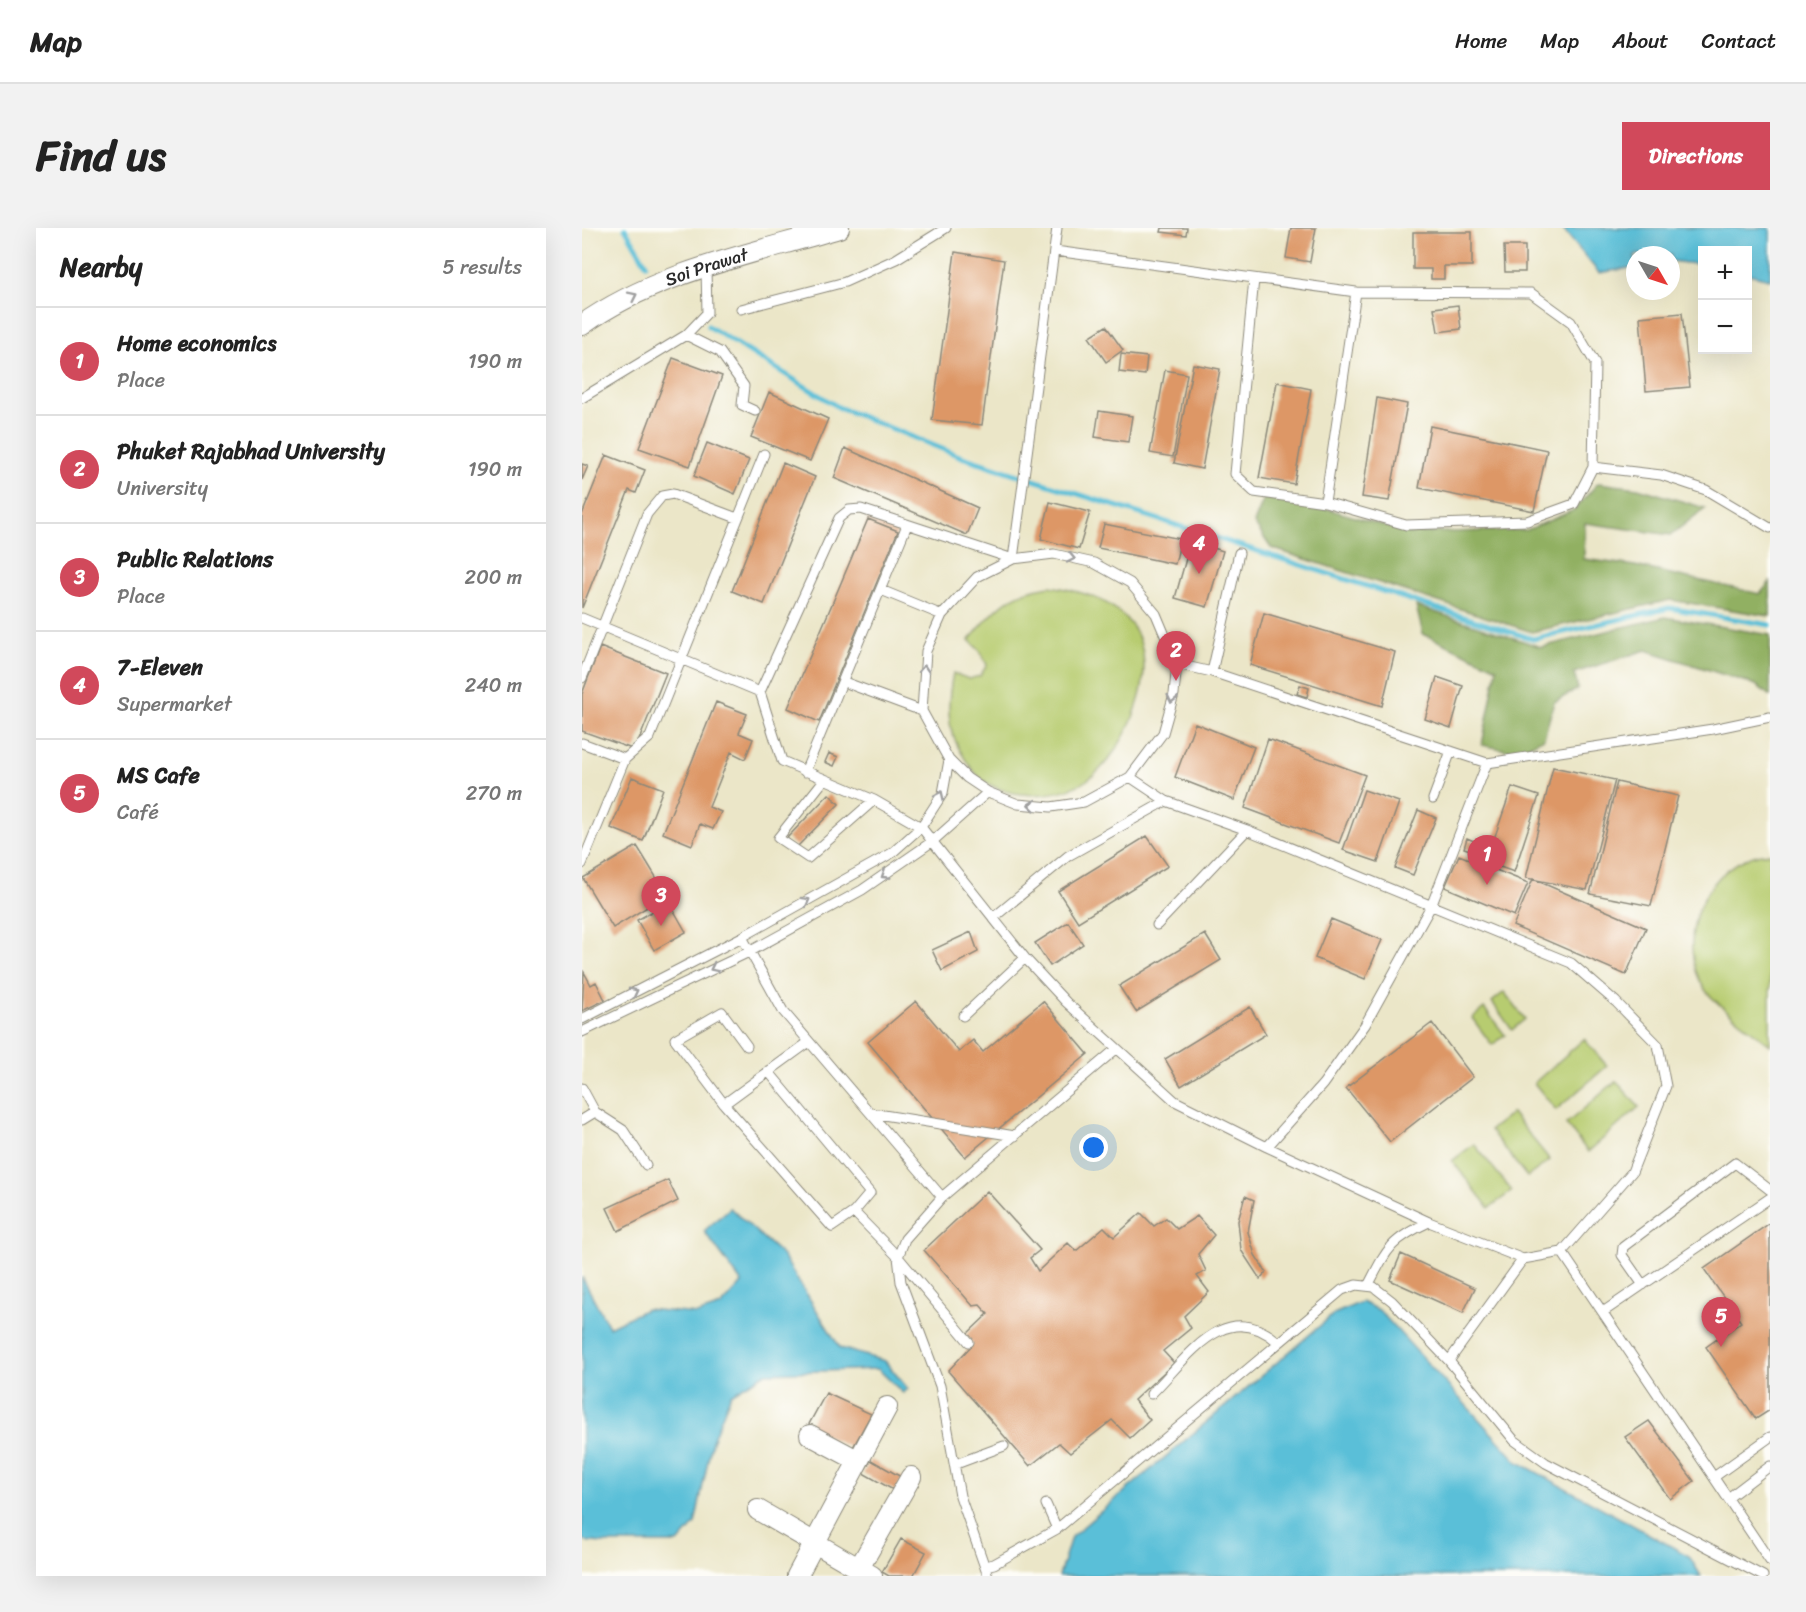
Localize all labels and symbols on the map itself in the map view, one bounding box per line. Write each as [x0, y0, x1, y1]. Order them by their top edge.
street label: Soi Prawat [660, 238, 753, 296]
north arrow [1626, 246, 1680, 300]
one-way arrow [626, 291, 637, 303]
pin: 4 [1180, 524, 1218, 574]
one-way arrow [1066, 551, 1076, 564]
pin: 2 [1156, 632, 1196, 681]
one-way arrow [918, 665, 931, 674]
one-way arrow [1166, 694, 1179, 704]
one-way arrow [933, 791, 945, 802]
one-way arrow [1028, 799, 1037, 812]
pin: 1 [1468, 836, 1506, 885]
one-way arrow [881, 868, 892, 879]
pin: 3 [642, 876, 680, 926]
one-way arrow [800, 897, 810, 908]
one-way arrow [710, 961, 721, 973]
one-way arrow [628, 987, 639, 999]
your location [1079, 1133, 1108, 1162]
pin: 5 [1702, 1298, 1740, 1347]

